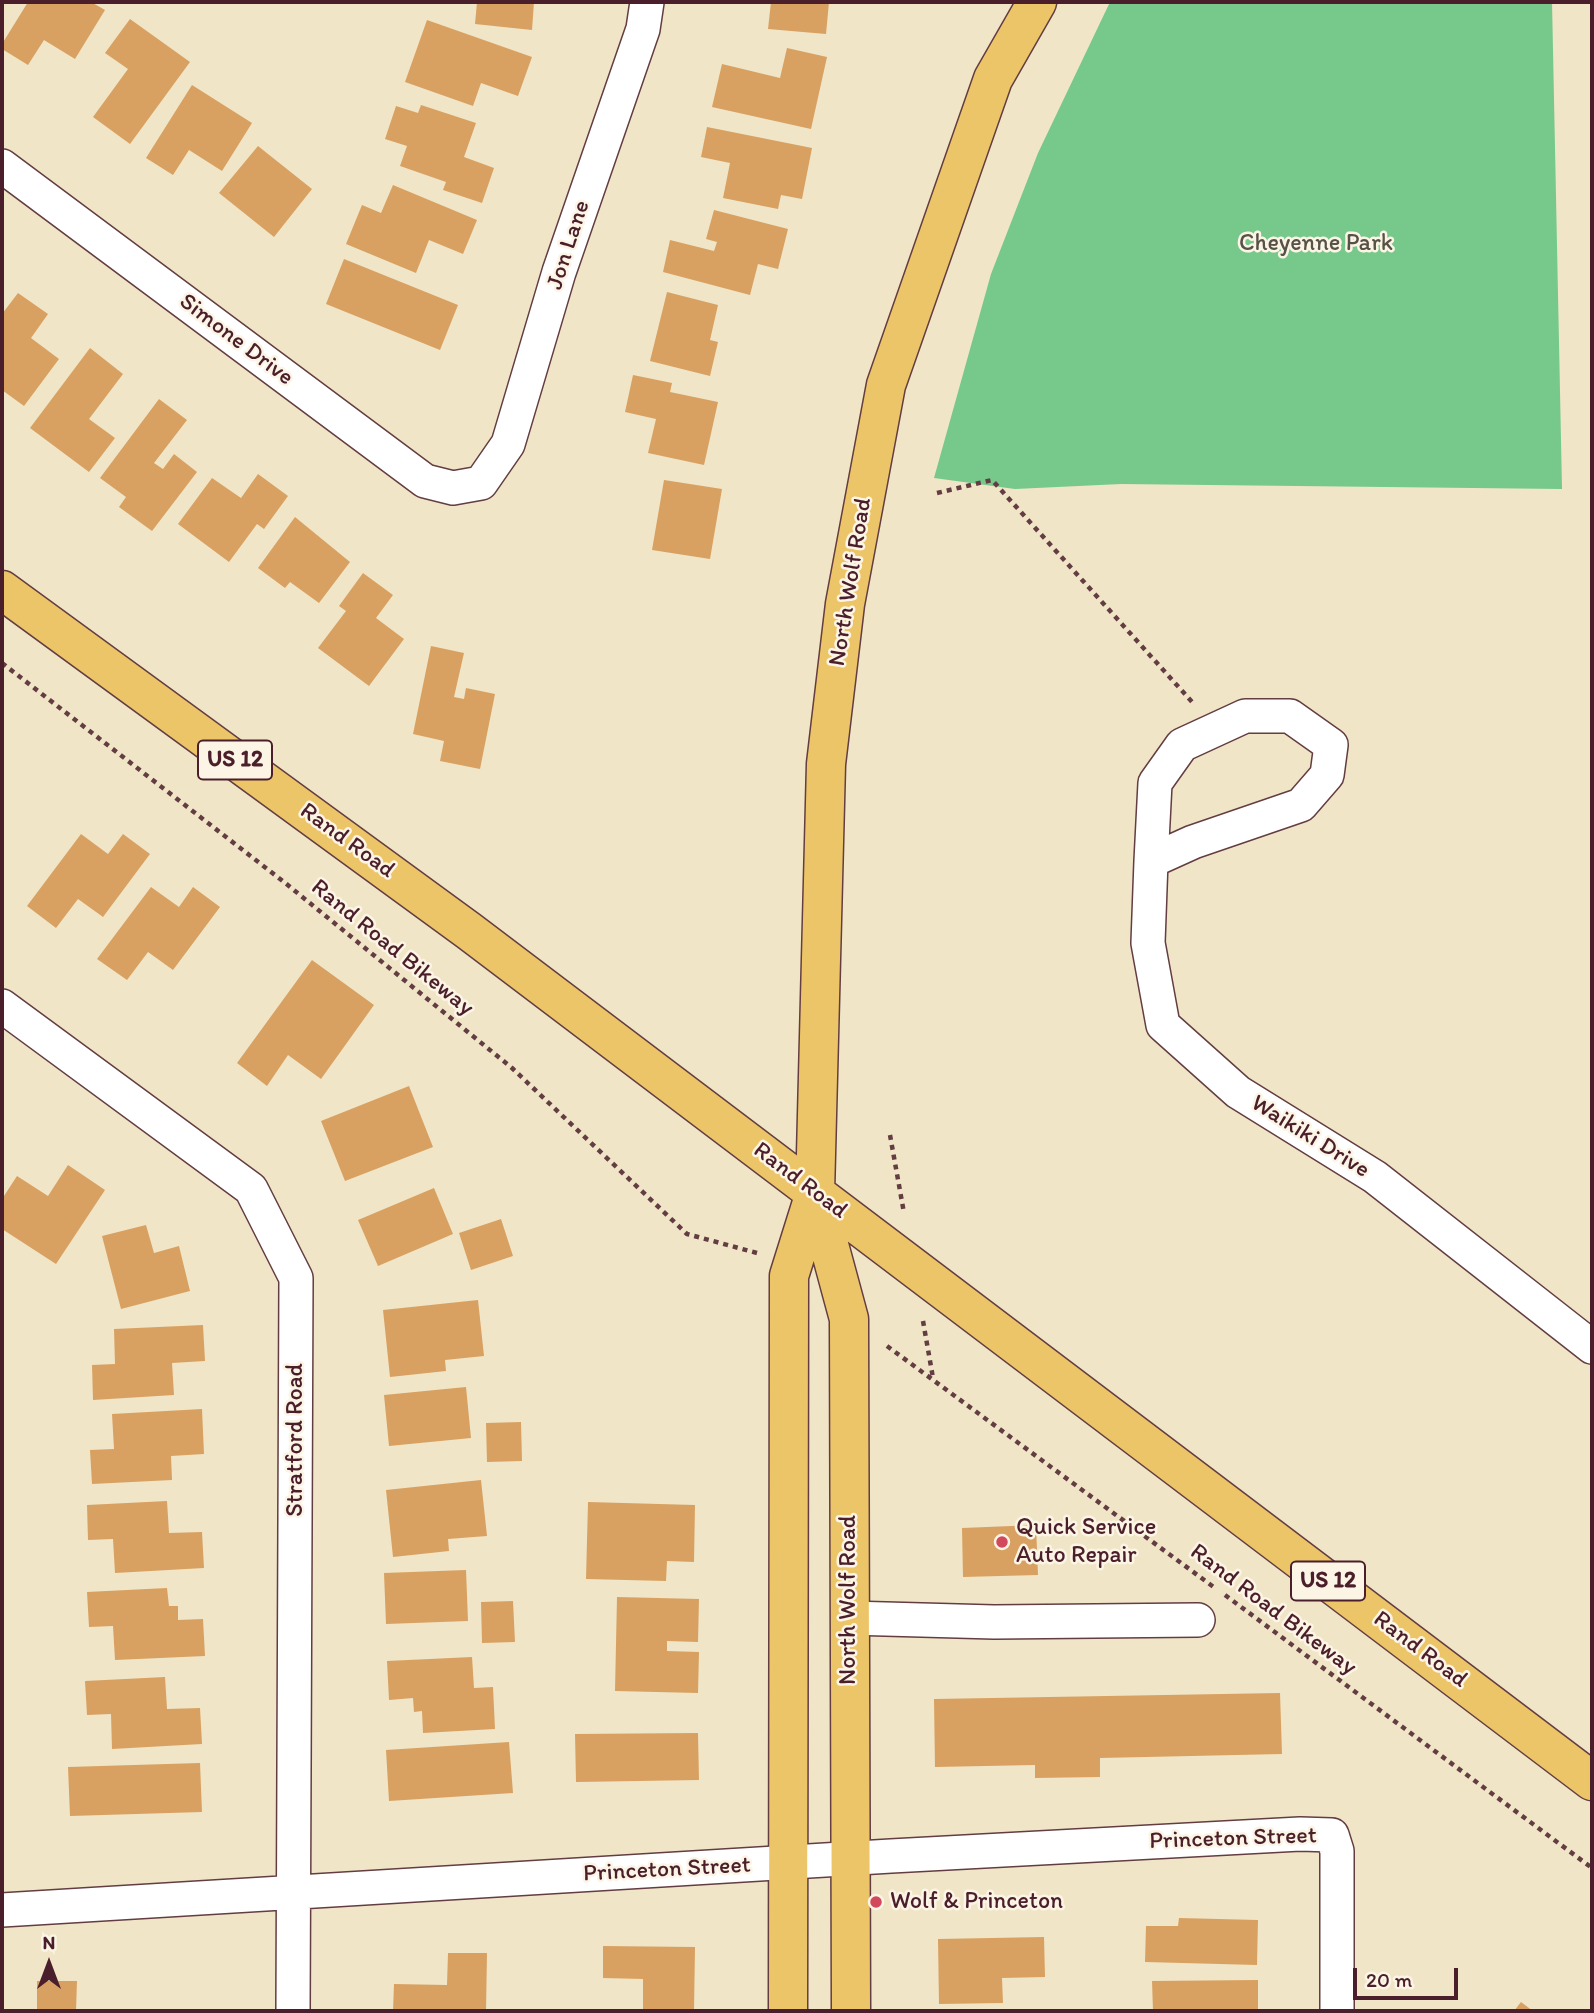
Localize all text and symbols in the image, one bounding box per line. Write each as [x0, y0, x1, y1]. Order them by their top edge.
street label: Jon Lane [541, 197, 597, 293]
park label: Cheyenne Park [1239, 230, 1393, 258]
street label: Simone Drive [173, 288, 299, 392]
street label: North Wolf Road [823, 496, 879, 668]
road number: US 12 [198, 740, 272, 780]
street label: Rand Road [294, 797, 400, 885]
street label: Rand Road Bikeway [305, 873, 479, 1023]
street label: Waikiki Drive [1245, 1089, 1375, 1185]
street label: Rand Road [747, 1136, 853, 1226]
street label: Stratford Road [282, 1363, 310, 1517]
place label: Quick Service Auto Repair [1016, 1514, 1156, 1570]
street label: North Wolf Road [835, 1515, 863, 1685]
marker: Quick Service Auto Repair [994, 1534, 1010, 1550]
street label: Rand Road Bikeway [1184, 1538, 1362, 1682]
road number: US 12 [1291, 1562, 1365, 1600]
street label: Rand Road [1367, 1605, 1473, 1695]
street label: Princeton Street [1149, 1822, 1317, 1856]
street label: Princeton Street [583, 1851, 751, 1889]
place label: Wolf & Princeton [890, 1888, 1063, 1916]
marker: Wolf & Princeton [868, 1894, 884, 1910]
north arrow [14, 1929, 84, 1999]
text: N [43, 1931, 55, 1954]
scale bar [1356, 1954, 1461, 1998]
text: 20 m [1366, 1967, 1412, 1992]

